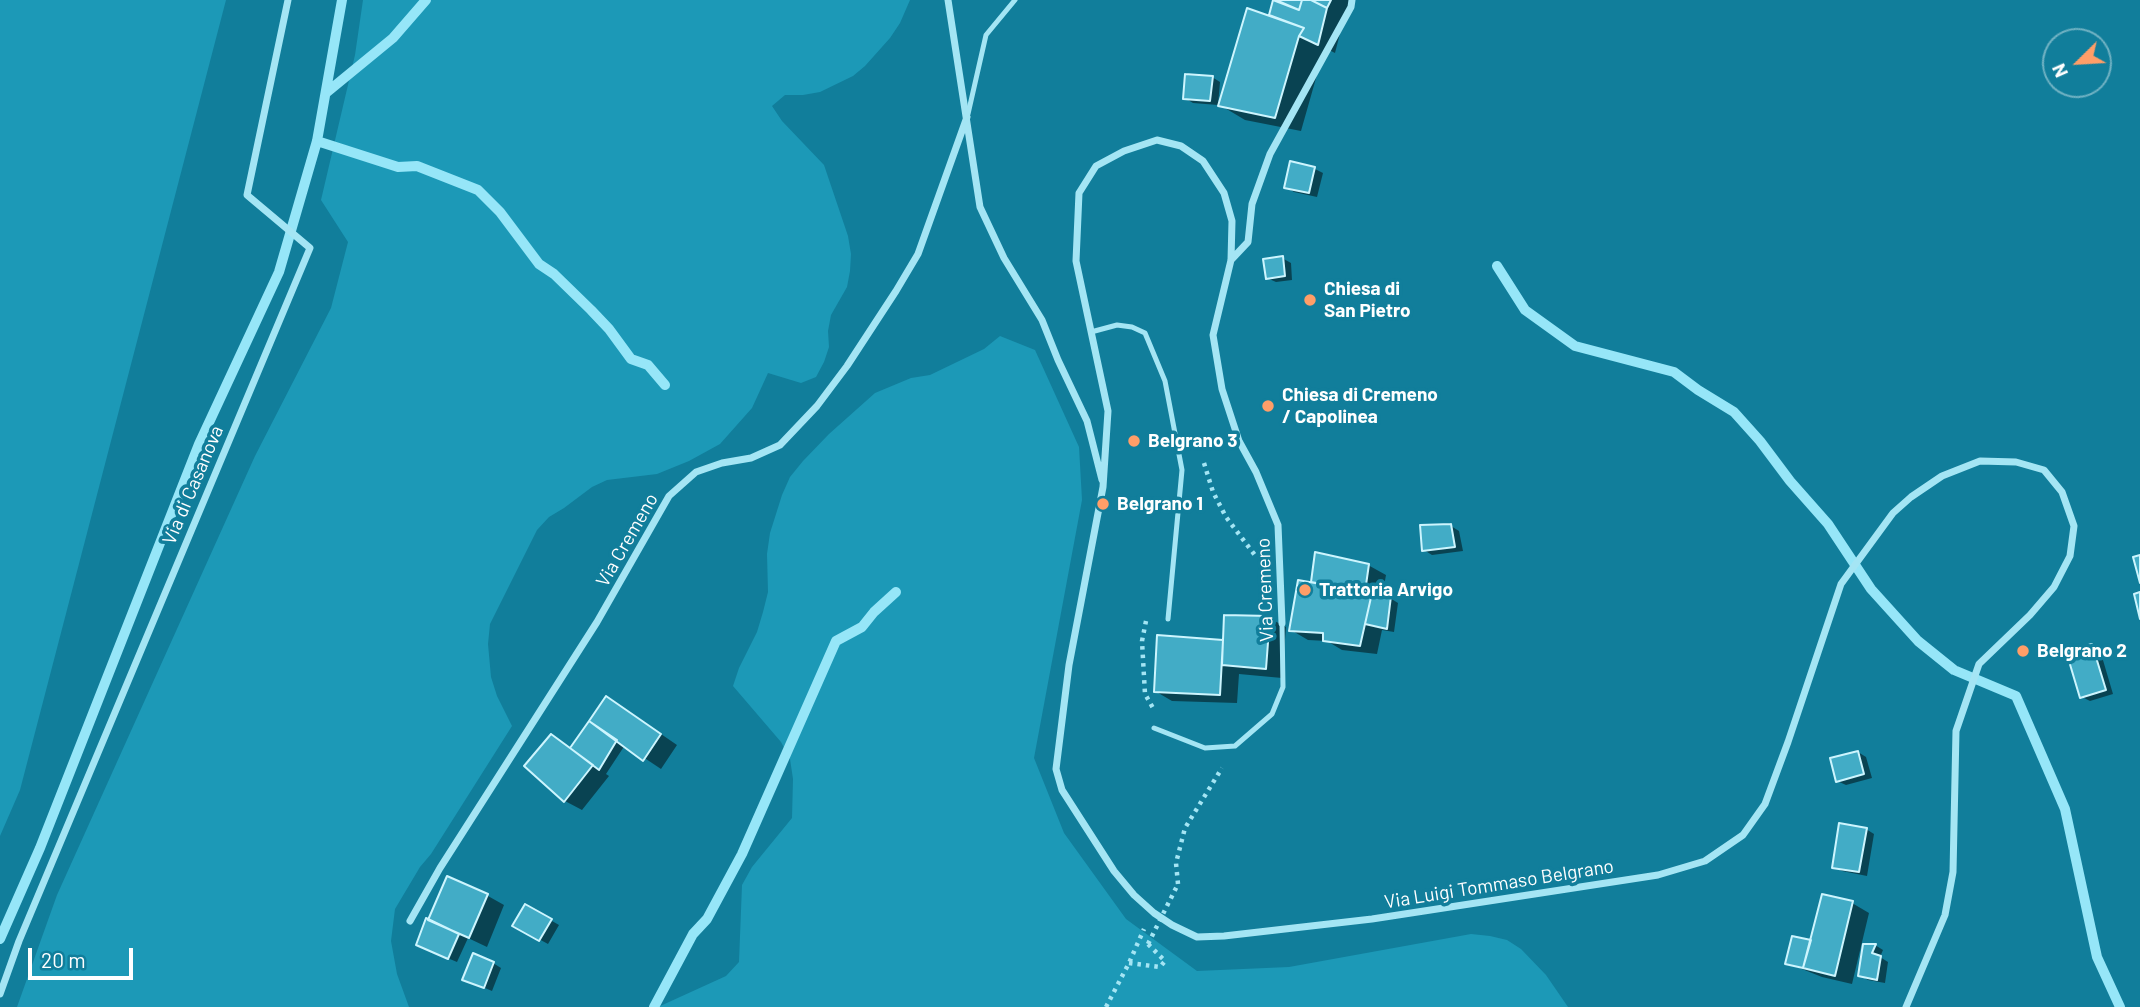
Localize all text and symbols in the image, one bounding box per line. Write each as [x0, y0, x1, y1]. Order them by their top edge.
north arrow [2042, 28, 2112, 98]
text: N [2046, 60, 2072, 81]
place label: Chiesa di San Pietro [1324, 278, 1411, 322]
marker: Chiesa di San Pietro [1302, 292, 1318, 308]
place label: Chiesa di Cremeno / Capolinea [1282, 384, 1438, 428]
marker: Chiesa di Cremeno / Capolinea [1260, 398, 1276, 414]
street label: Via di Casanova [158, 422, 228, 548]
place label: Belgrano 3 [1148, 430, 1238, 452]
marker: Belgrano 3 [1126, 433, 1142, 449]
street label: Via Cremeno [591, 489, 663, 591]
place label: Belgrano 1 [1117, 493, 1203, 515]
marker: Belgrano 1 [1095, 496, 1111, 512]
street label: Via Cremeno [1252, 538, 1278, 642]
place label: Trattoria Arvigo [1319, 579, 1453, 601]
marker: Trattoria Arvigo [1297, 582, 1313, 598]
place label: Belgrano 2 [2037, 640, 2127, 662]
marker: Belgrano 2 [2015, 643, 2031, 659]
street label: Via Luigi Tommaso Belgrano [1383, 855, 1615, 913]
scale bar [32, 934, 136, 978]
text: 20 m [41, 947, 86, 972]

